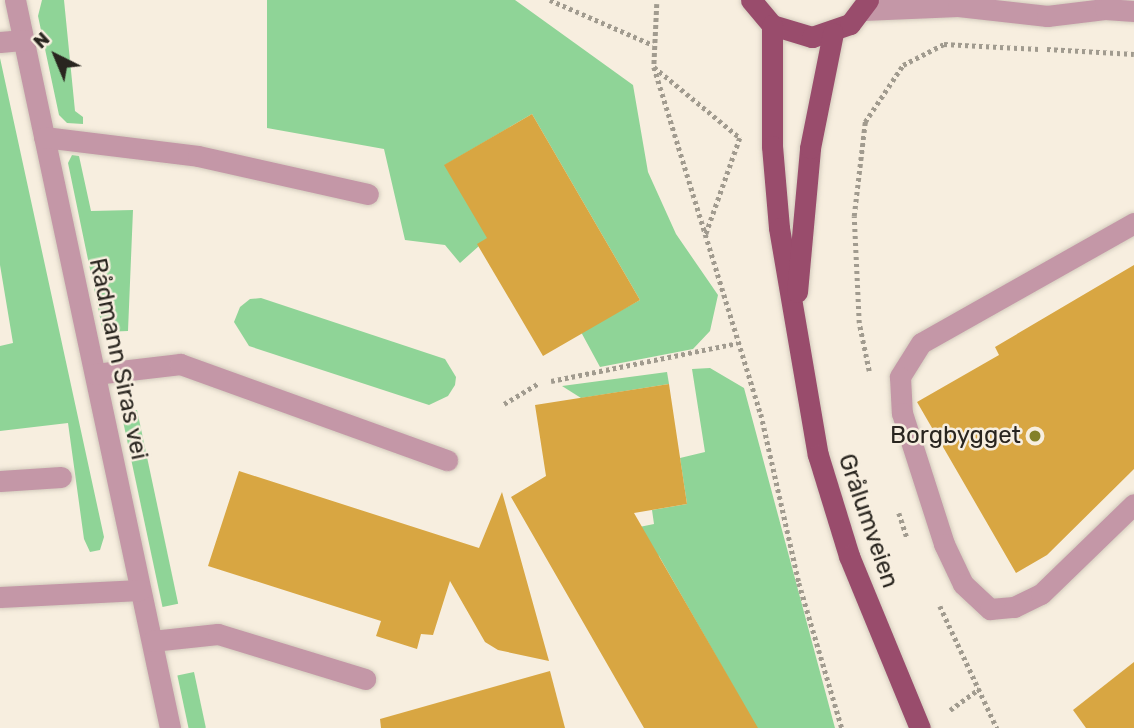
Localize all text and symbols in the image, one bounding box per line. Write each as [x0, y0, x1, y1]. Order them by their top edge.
north arrow [21, 21, 91, 91]
text: N [28, 27, 54, 53]
street label: Rådmann Siras vei [83, 255, 153, 463]
place label: Borgbygget [890, 422, 1021, 450]
marker: Borgbygget [1027, 428, 1043, 444]
street label: Grålumveien [832, 450, 904, 592]

